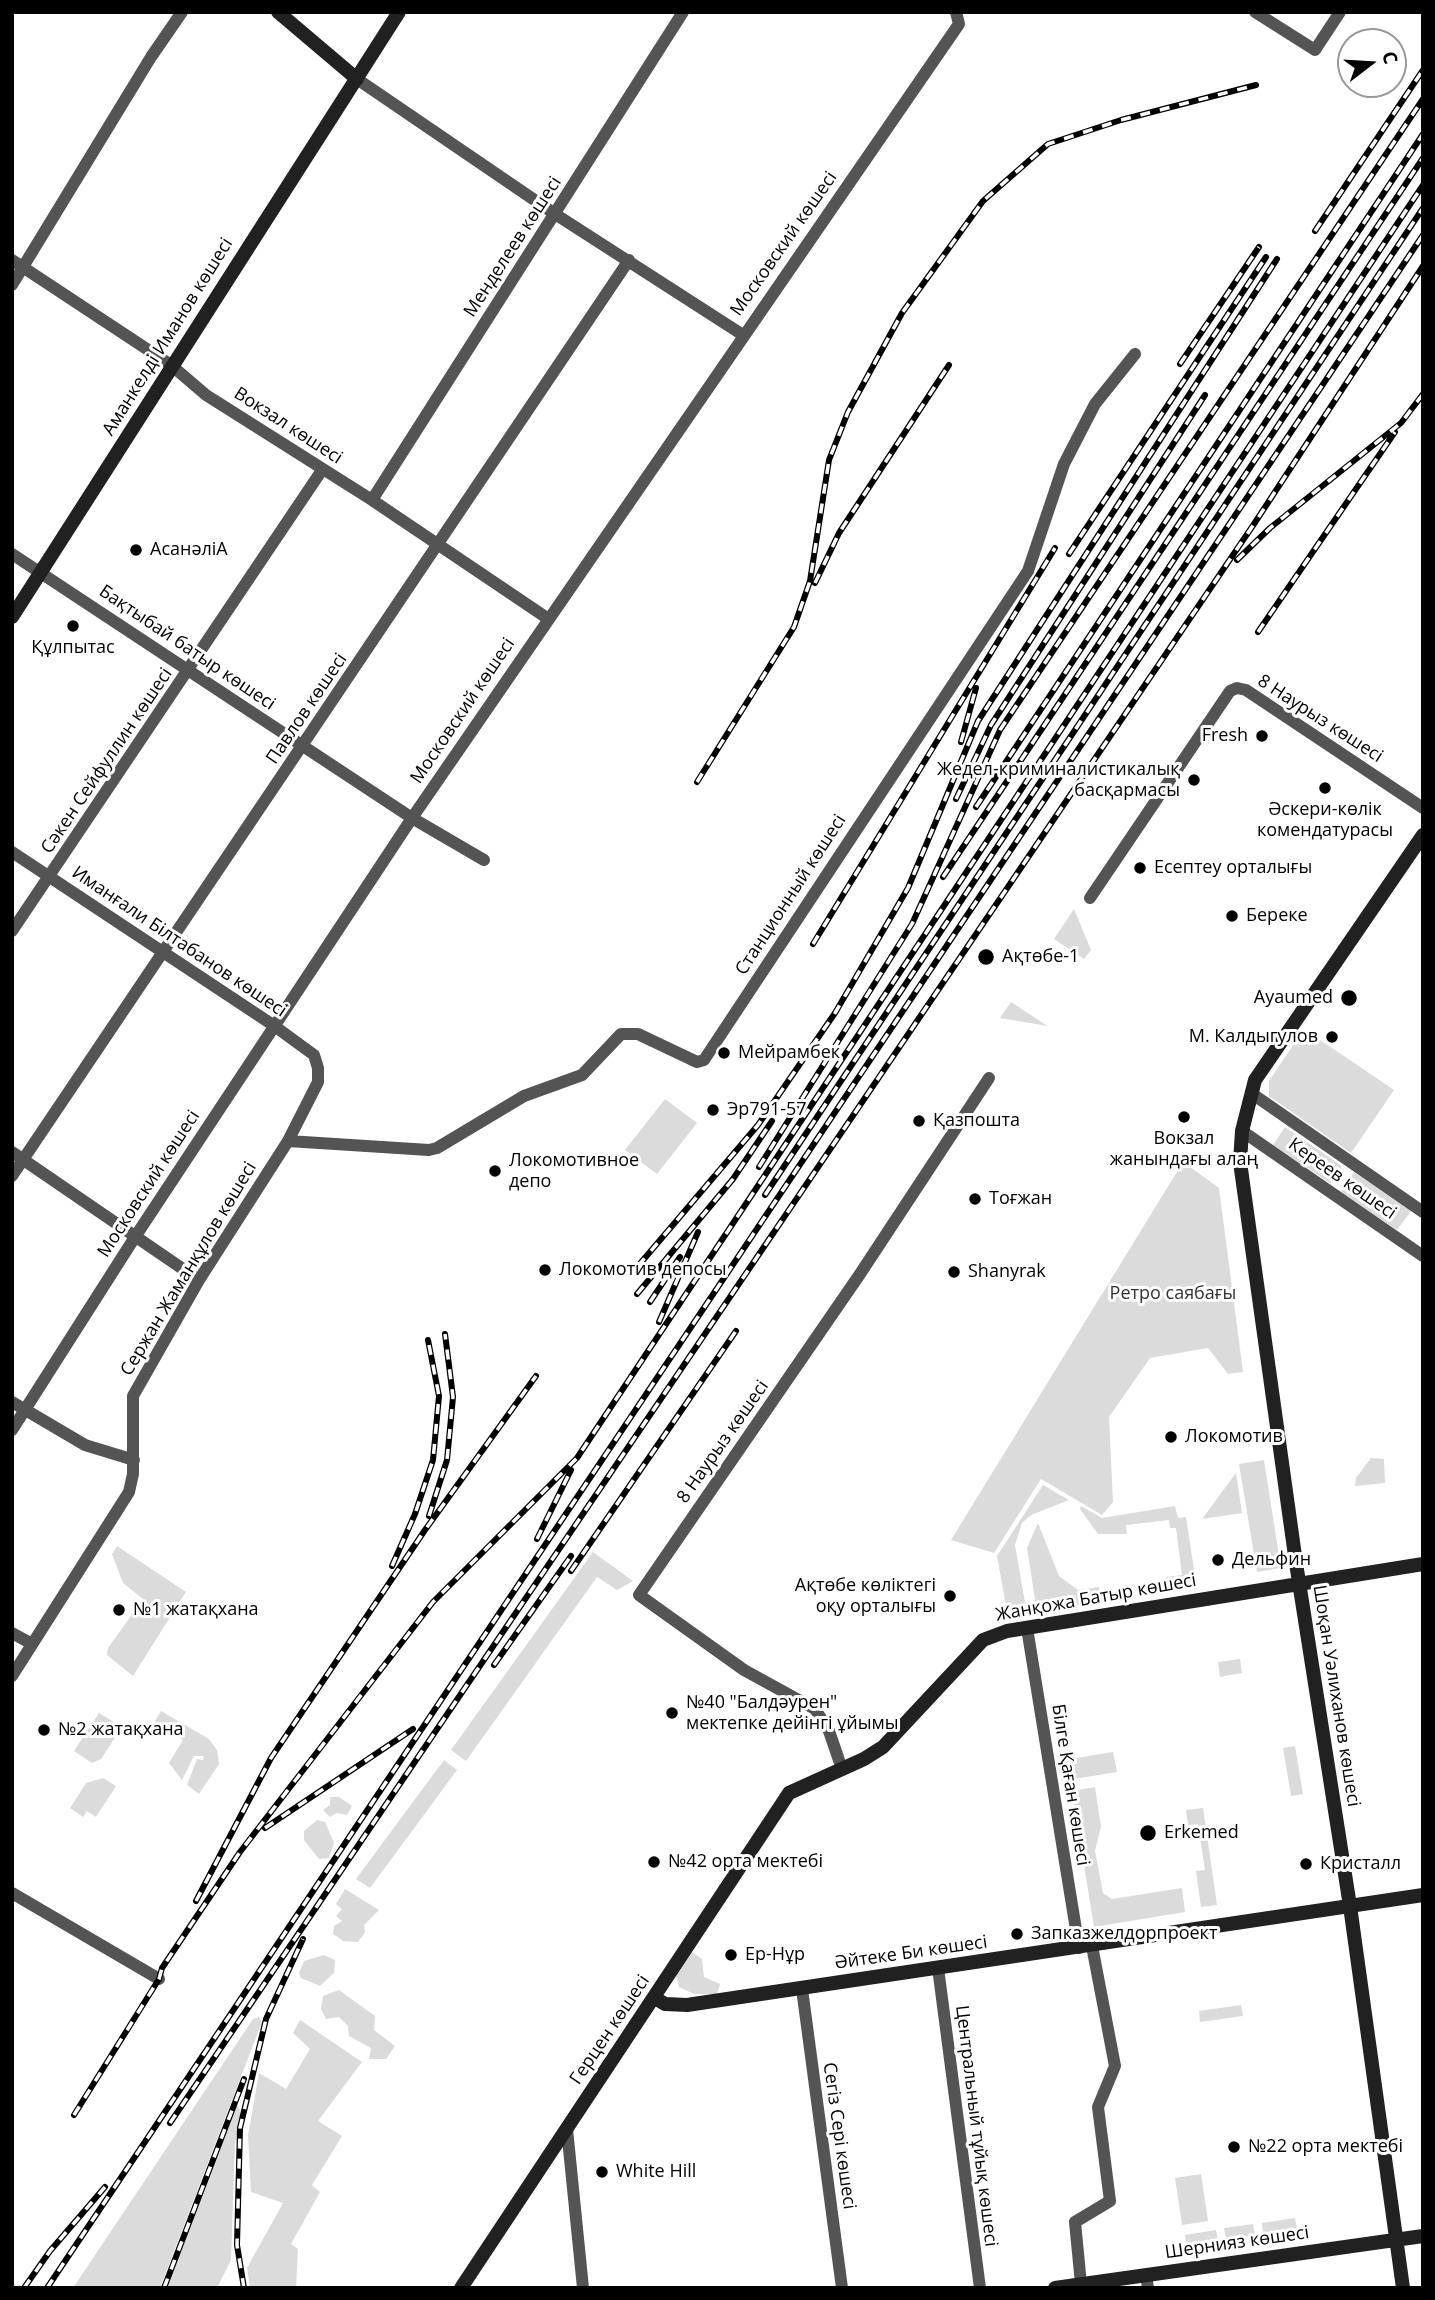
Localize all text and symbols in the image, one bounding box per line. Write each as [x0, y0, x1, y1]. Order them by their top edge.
north arrow [1337, 28, 1407, 98]
text: С [1376, 48, 1404, 67]
street label: Московский көшесі [726, 168, 842, 320]
street label: Менделеев көшесі [460, 173, 566, 321]
street label: Аманкелді Иманов көшесі [98, 234, 238, 440]
street label: Вокзал көшесі [230, 383, 346, 469]
place label: АсанәліА [150, 539, 228, 561]
marker: АсанәліА [128, 542, 144, 558]
street label: Бақтыбай батыр көшесі [95, 581, 279, 715]
marker: Құлпытас [65, 618, 81, 634]
street label: Московский көшесі [406, 634, 520, 788]
place label: Құлпытас [31, 637, 115, 659]
street label: Павлов көшесі [262, 649, 352, 769]
street label: Сәкен Сейфуллин көшесі [37, 664, 177, 858]
street label: 8 Наурыз көшесі [1253, 670, 1387, 768]
place label: Fresh [1202, 725, 1248, 747]
marker: Fresh [1254, 728, 1270, 744]
place label: Жедел-криминалистикалық басқармасы [937, 759, 1180, 802]
marker: Жедел-криминалистикалық басқармасы [1186, 772, 1202, 788]
marker: Әскери-көлік комендатурасы [1317, 780, 1333, 796]
place label: Әскери-көлік комендатурасы [1257, 799, 1393, 842]
street label: Станционный көшесі [731, 811, 851, 979]
place label: Есептеу орталығы [1154, 857, 1312, 879]
marker: Есептеу орталығы [1132, 860, 1148, 876]
street label: Иманғали Білтабанов көшесі [68, 862, 290, 1022]
place label: Береке [1246, 905, 1308, 927]
marker: Береке [1224, 908, 1240, 924]
place label: Ақтөбе-1 [1002, 946, 1079, 968]
marker: Ақтөбе-1 [976, 947, 996, 967]
place label: Ayaumed [1254, 987, 1333, 1009]
marker: Ayaumed [1339, 988, 1359, 1008]
place label: М. Калдыгулов [1189, 1026, 1318, 1048]
marker: М. Калдыгулов [1324, 1029, 1340, 1045]
place label: Мейрамбек [738, 1042, 840, 1064]
marker: Мейрамбек [716, 1045, 732, 1061]
place label: Эр791-57 [727, 1099, 807, 1121]
marker: Эр791-57 [705, 1102, 721, 1118]
street label: Московский көшесі [93, 1106, 205, 1262]
marker: Вокзал жанындағы алаң [1176, 1109, 1192, 1125]
place label: Қазпошта [933, 1110, 1020, 1132]
marker: Қазпошта [911, 1113, 927, 1129]
place label: Вокзал жанындағы алаң [1110, 1128, 1258, 1170]
street label: Кереев көшесі [1284, 1134, 1400, 1224]
place label: Локомотивное депо [509, 1150, 639, 1192]
street label: Сержан Жаманқұлов көшесі [116, 1158, 262, 1380]
marker: Локомотивное депо [487, 1163, 503, 1179]
place label: Тоғжан [989, 1188, 1052, 1210]
marker: Тоғжан [967, 1191, 983, 1207]
place label: Локомотив депосы [559, 1259, 726, 1281]
place label: Shanyrak [968, 1261, 1046, 1283]
marker: Локомотив депосы [537, 1262, 553, 1278]
marker: Shanyrak [946, 1264, 962, 1280]
park label: Ретро саябағы [1110, 1283, 1236, 1305]
street label: 8 Наурыз көшесі [673, 1376, 773, 1508]
place label: Локомотив [1185, 1426, 1283, 1448]
marker: Локомотив [1163, 1429, 1179, 1445]
place label: Дельфин [1232, 1549, 1311, 1571]
marker: Дельфин [1210, 1552, 1226, 1568]
street label: Жанқожа Батыр көшесі [994, 1570, 1198, 1626]
place label: Ақтөбе көліктегі оқу орталығы [795, 1575, 936, 1618]
street label: Шоқан Уәлиханов көшесі [1308, 1584, 1364, 1808]
marker: Ақтөбе көліктегі оқу орталығы [942, 1588, 958, 1604]
place label: №1 жатақхана [133, 1599, 259, 1621]
marker: №1 жатақхана [111, 1602, 127, 1618]
place label: №40 "Балдәурен" мектепке дейінгі ұйымы [686, 1692, 899, 1734]
street label: Білге Қаған көшесі [1047, 1703, 1093, 1867]
marker: №40 "Балдәурен" мектепке дейінгі ұйымы [664, 1705, 680, 1721]
place label: №2 жатақхана [58, 1719, 184, 1741]
marker: №2 жатақхана [36, 1722, 52, 1738]
place label: Erkemed [1164, 1822, 1239, 1844]
marker: Erkemed [1138, 1823, 1158, 1843]
place label: №42 орта мектебі [668, 1851, 823, 1873]
place label: Кристалл [1320, 1853, 1401, 1875]
marker: №42 орта мектебі [646, 1854, 662, 1870]
marker: Кристалл [1298, 1856, 1314, 1872]
place label: Запказжелдорпроект [1031, 1923, 1217, 1945]
marker: Запказжелдорпроект [1009, 1926, 1025, 1942]
street label: Әйтеке Би көшесі [833, 1932, 989, 1974]
place label: Ер-Нұр [745, 1944, 805, 1966]
marker: Ер-Нұр [723, 1947, 739, 1963]
street label: Герцен көшесі [565, 1971, 655, 2089]
street label: Центральный тұйық көшесі [950, 2004, 1002, 2248]
street label: Сегіз Сері көшесі [818, 2061, 860, 2211]
place label: №22 орта мектебі [1248, 2136, 1403, 2158]
marker: №22 орта мектебі [1226, 2139, 1242, 2155]
place label: White Hill [616, 2161, 696, 2183]
marker: White Hill [594, 2164, 610, 2180]
street label: Шернияз көшесі [1164, 2222, 1310, 2264]

